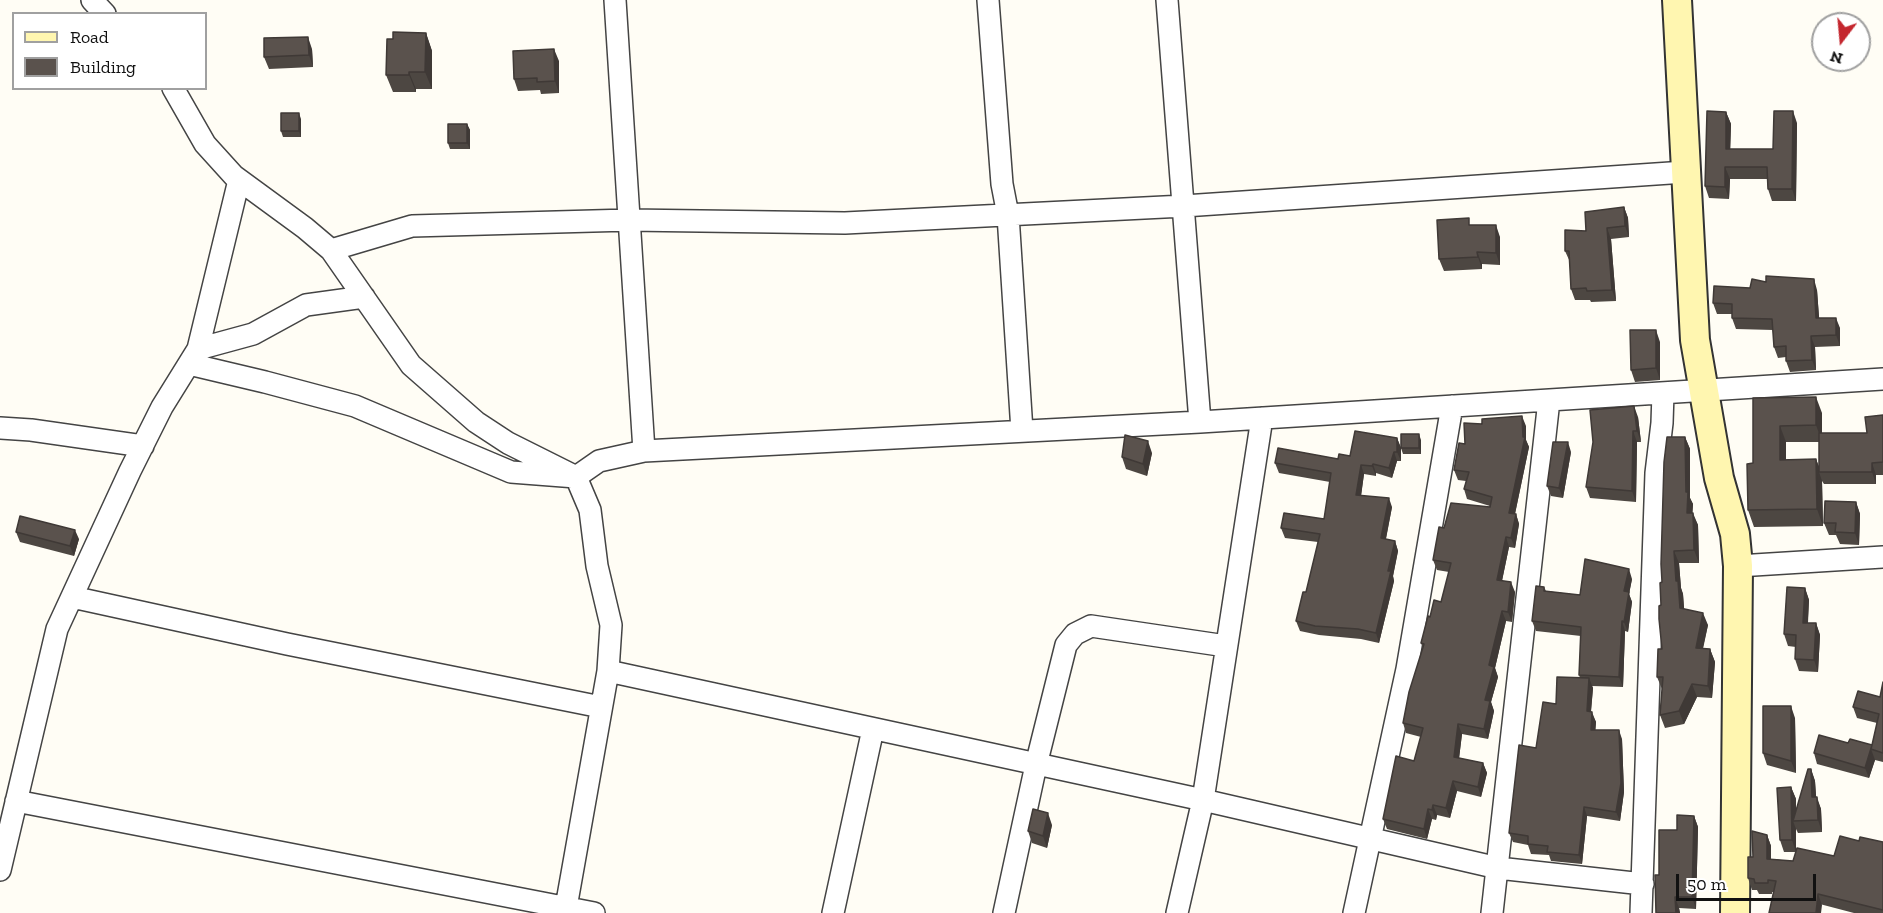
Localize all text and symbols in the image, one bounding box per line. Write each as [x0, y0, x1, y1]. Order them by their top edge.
legend [12, 12, 207, 90]
north arrow [1811, 12, 1871, 72]
text: Road [70, 26, 109, 48]
text: N [1828, 47, 1845, 69]
text: Building [70, 56, 136, 78]
scale bar [1679, 862, 1818, 900]
text: 50 m [1687, 873, 1726, 895]

